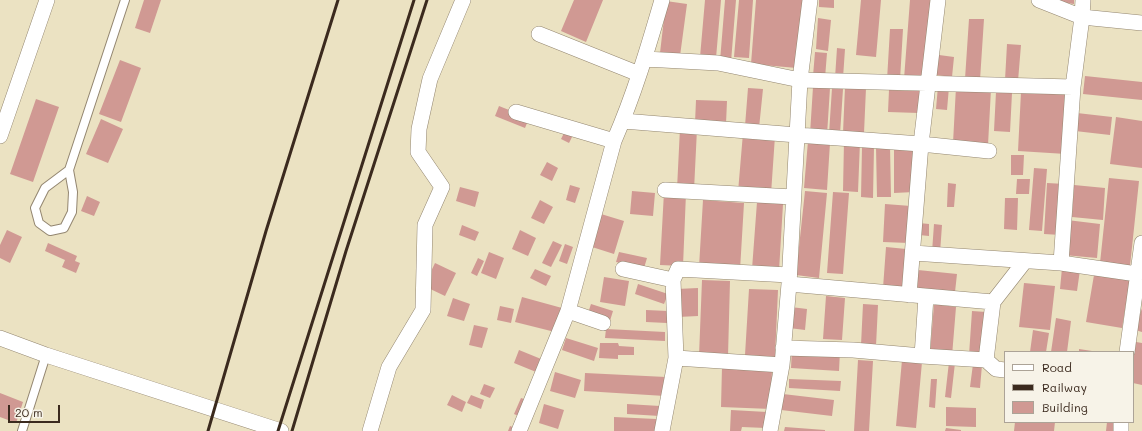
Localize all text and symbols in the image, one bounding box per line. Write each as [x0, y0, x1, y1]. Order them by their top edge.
legend [1004, 351, 1134, 423]
text: Road [1042, 359, 1072, 375]
text: Railway [1042, 379, 1087, 395]
scale bar [10, 397, 62, 423]
text: Building [1042, 399, 1088, 415]
text: 20 m [15, 404, 43, 420]

